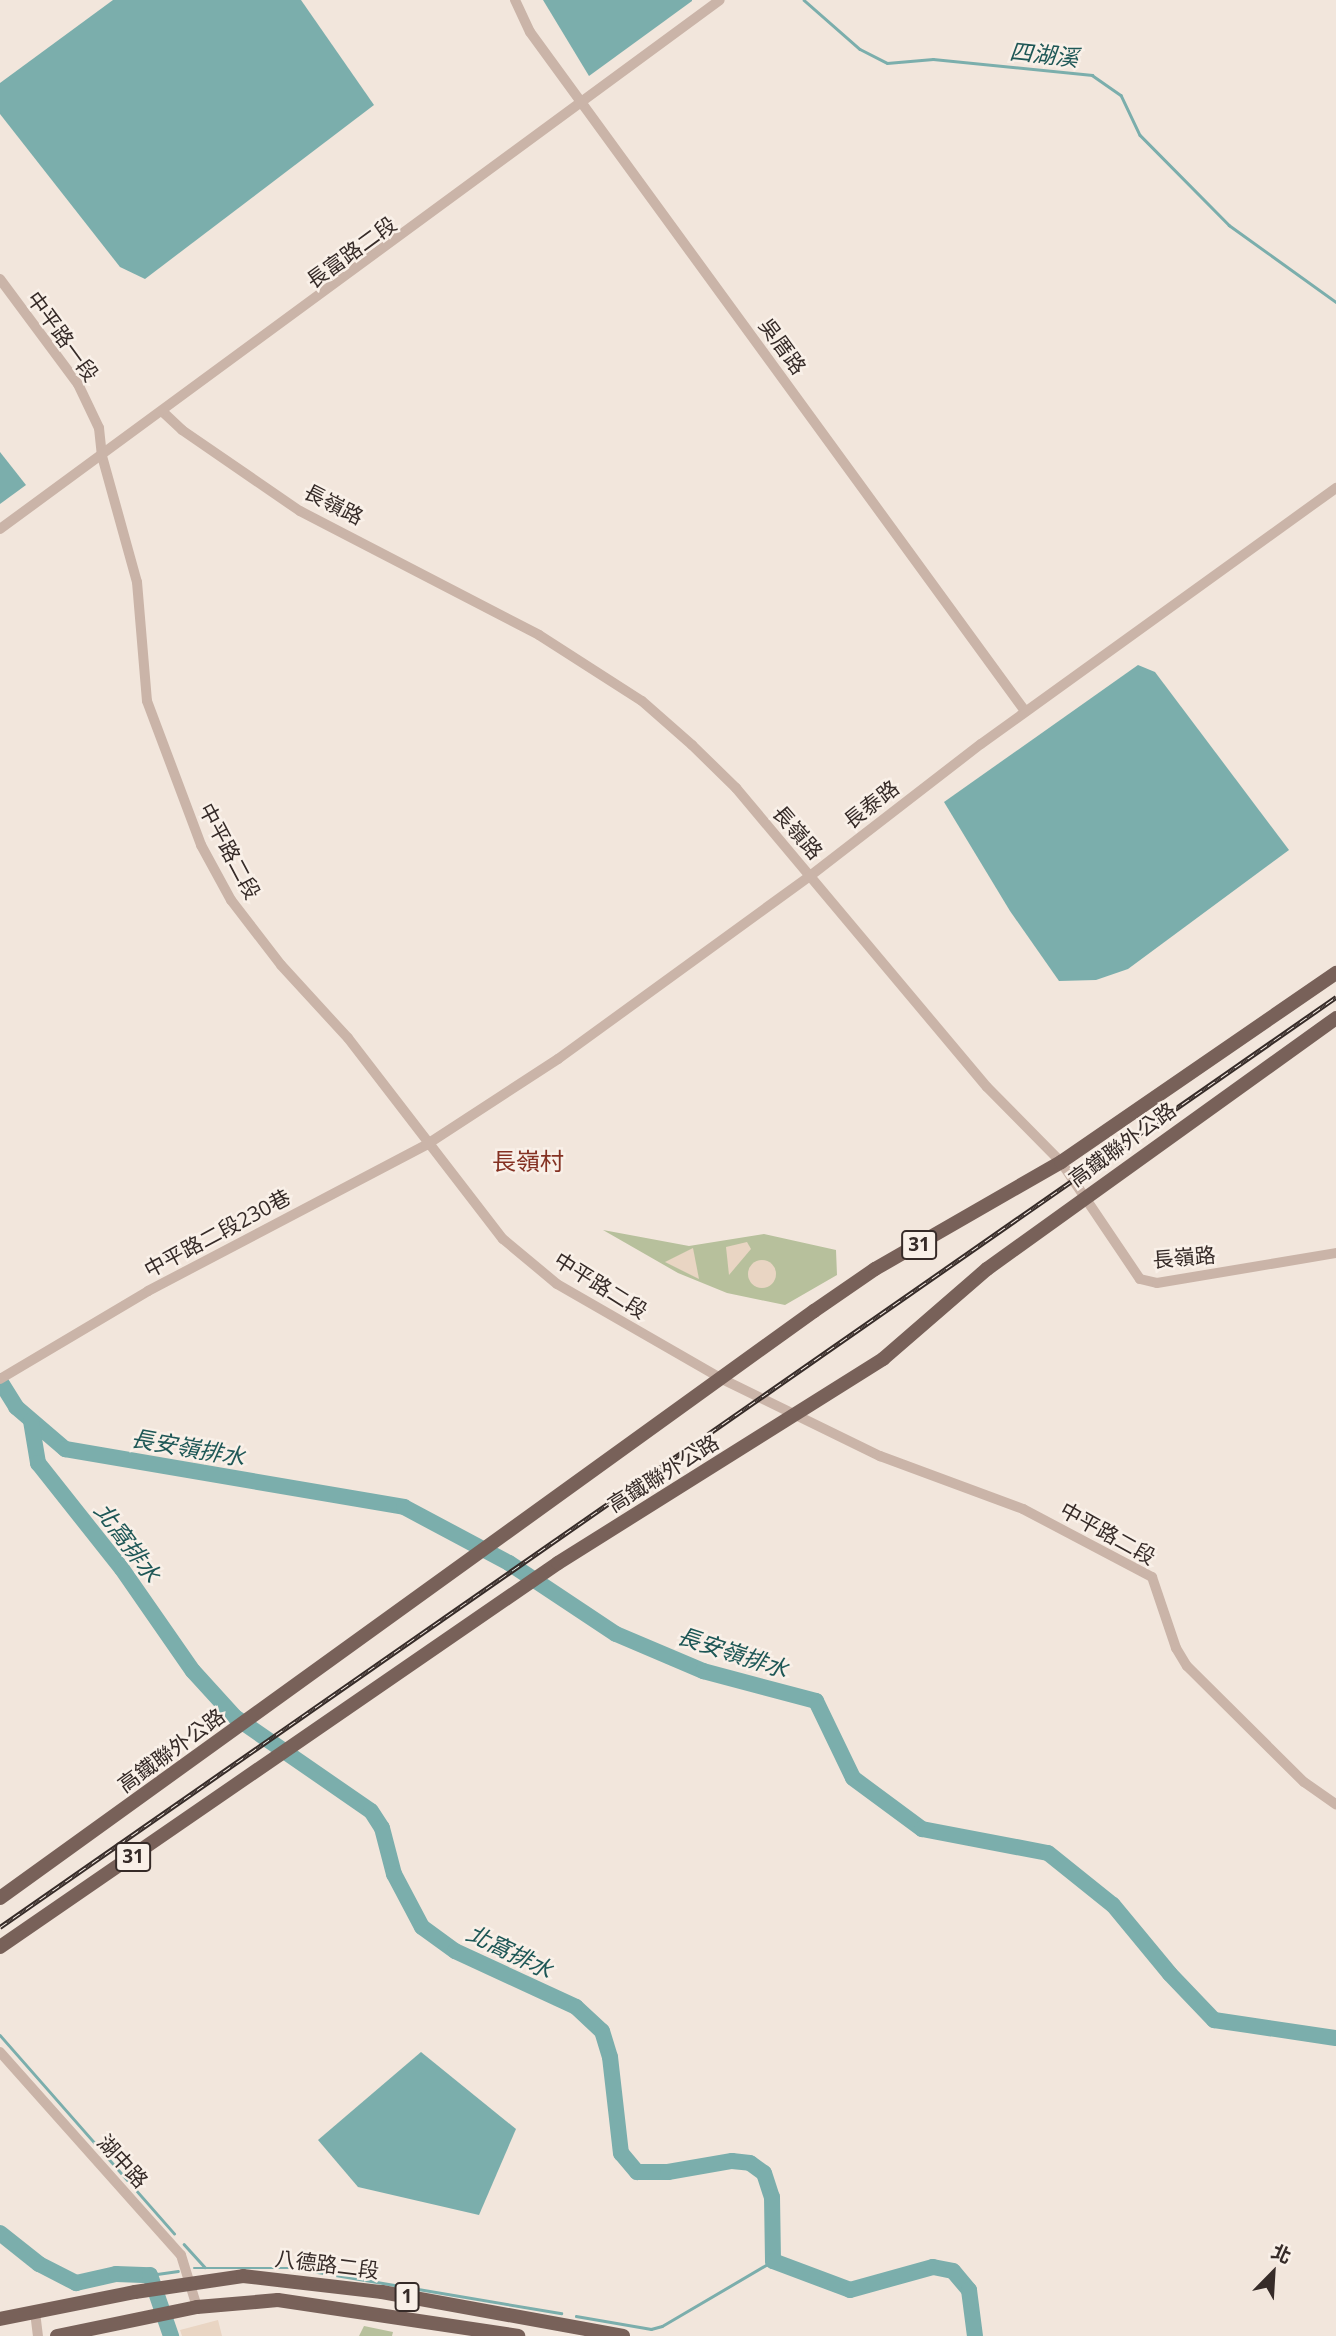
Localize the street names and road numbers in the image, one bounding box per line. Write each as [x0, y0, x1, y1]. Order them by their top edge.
street label: 長富路二段 [301, 211, 401, 293]
street label: 中平路一段 [22, 286, 104, 386]
street label: 吳厝路 [754, 313, 812, 379]
street label: 長嶺路 [300, 478, 368, 530]
street label: 長泰路 [838, 775, 904, 833]
street label: 中平路二段 [194, 799, 266, 903]
street label: 長嶺路 [768, 800, 828, 864]
street label: 高鐵聯外公路 [1064, 1097, 1180, 1191]
street label: 中平路二段230巷 [140, 1184, 294, 1282]
road number: 31 [900, 1230, 938, 1260]
street label: 長嶺路 [1152, 1242, 1216, 1272]
street label: 中平路二段 [550, 1246, 652, 1324]
street label: 高鐵聯外公路 [603, 1429, 723, 1517]
street label: 中平路二段 [1056, 1497, 1160, 1569]
street label: 高鐵聯外公路 [113, 1703, 229, 1797]
road number: 31 [114, 1842, 152, 1872]
street label: 湖中路 [93, 2129, 153, 2193]
street label: 八德路二段 [273, 2245, 381, 2283]
road number: 1 [393, 2282, 421, 2312]

